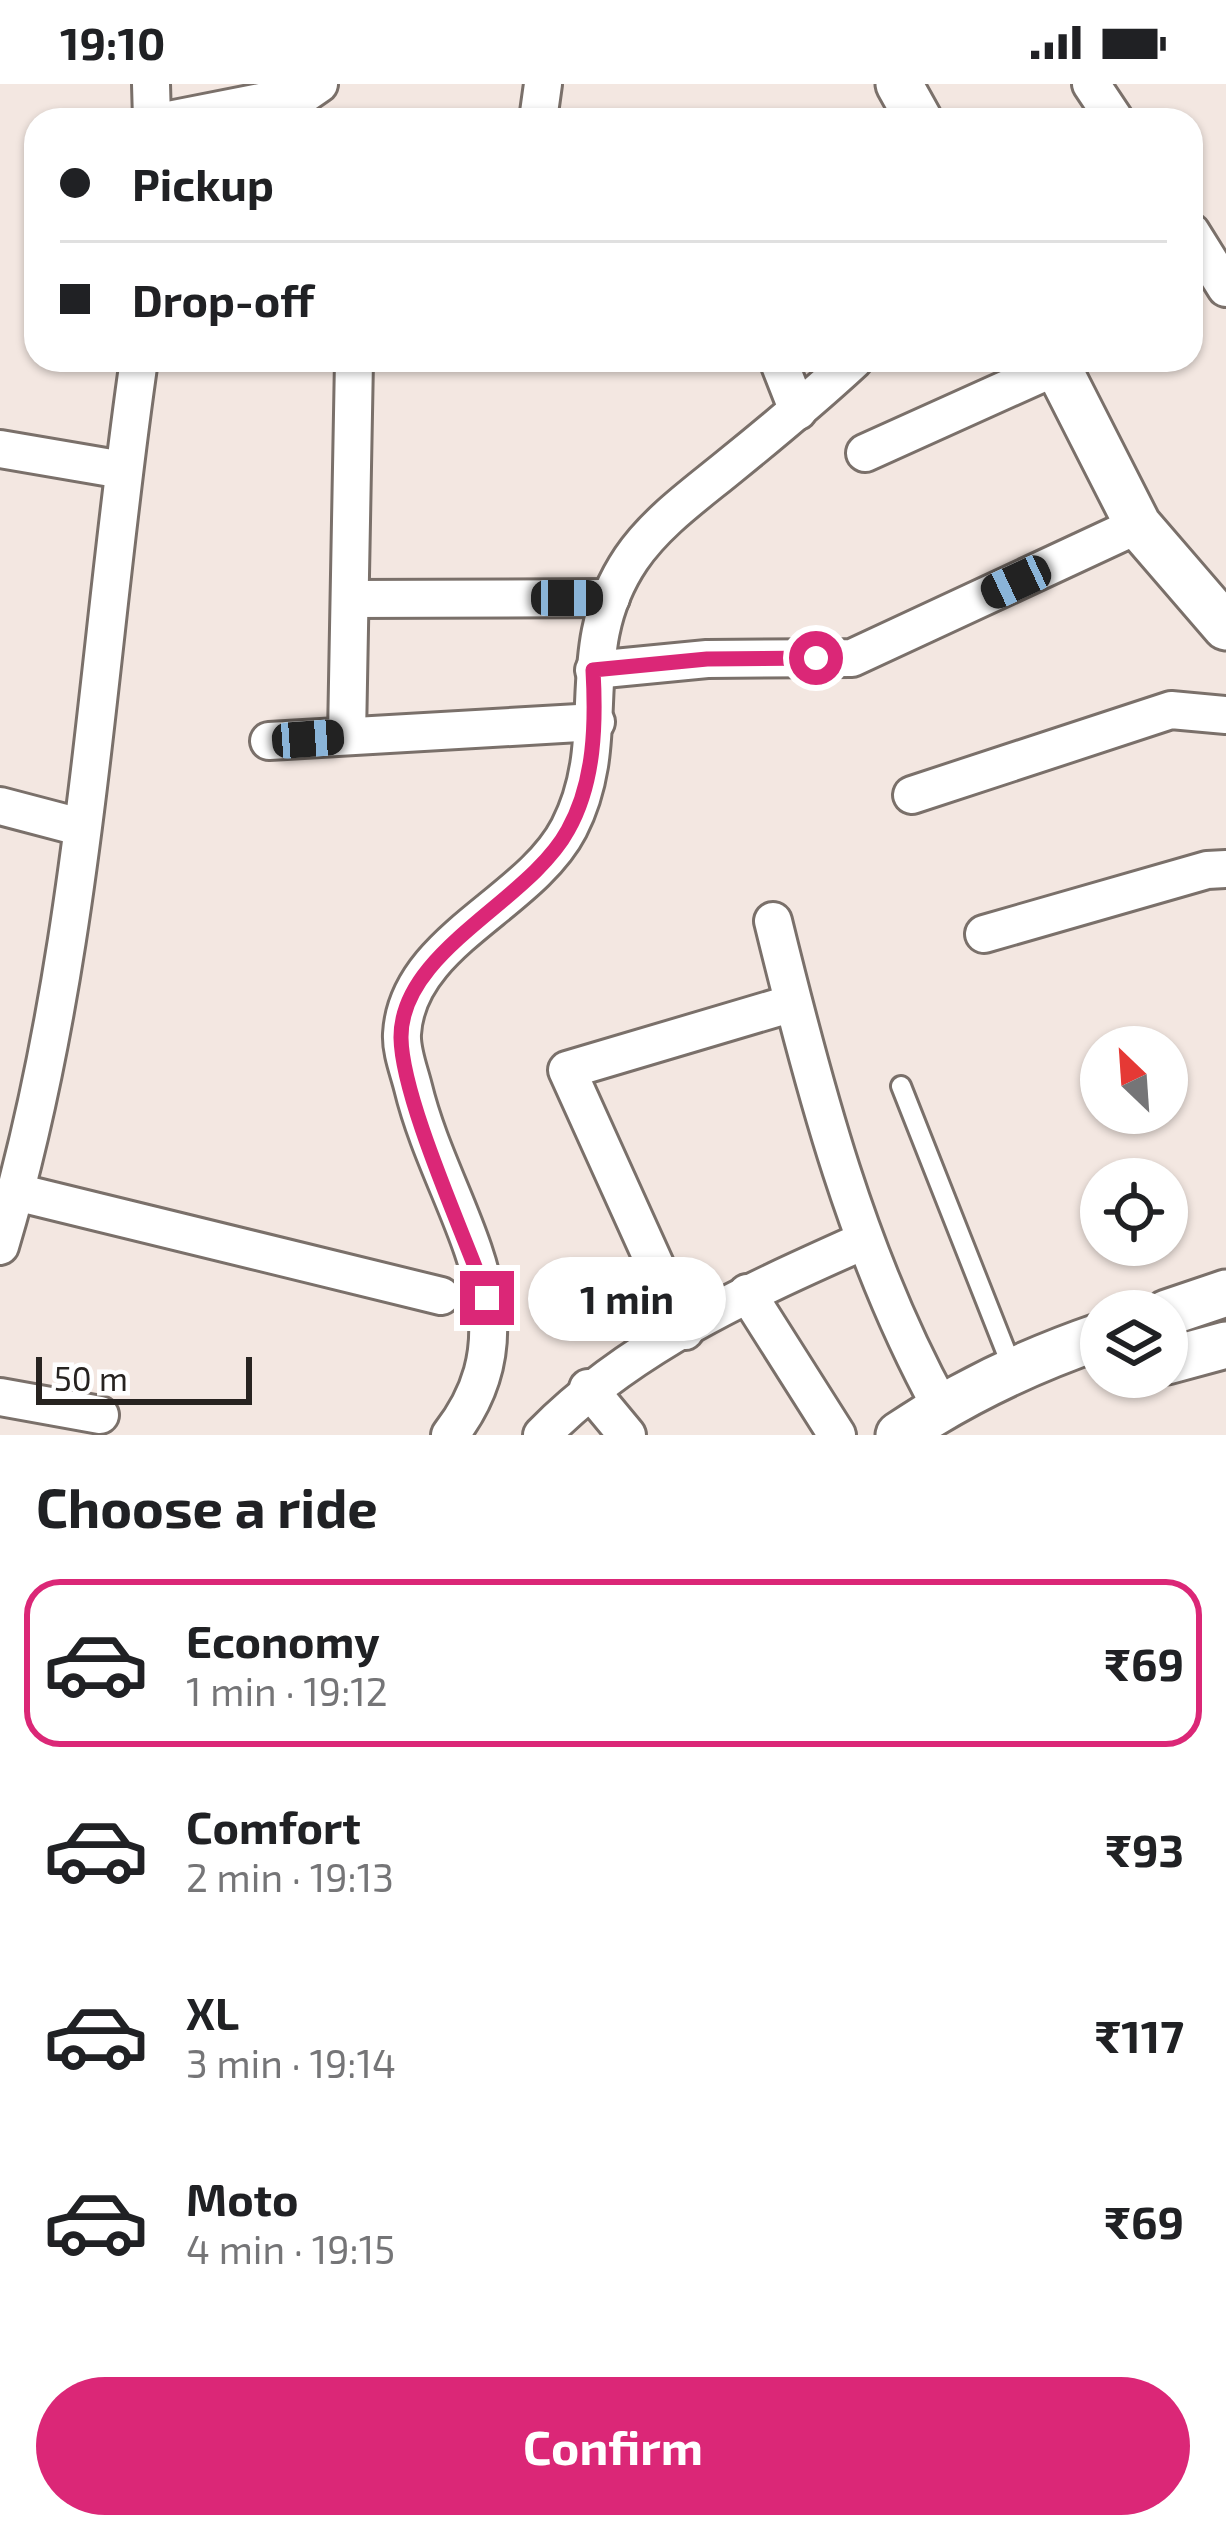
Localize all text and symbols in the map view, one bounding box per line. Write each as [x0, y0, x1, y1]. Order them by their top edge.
text: 19:10 [60, 15, 165, 69]
text: Pickup [132, 156, 274, 210]
text: Drop-off [132, 272, 314, 326]
car [976, 550, 1056, 614]
car [531, 580, 603, 616]
route start [789, 631, 843, 685]
car [271, 719, 345, 759]
north arrow [1080, 1026, 1188, 1134]
map controls [1080, 1026, 1188, 1398]
button: locate [1080, 1158, 1188, 1266]
callout: 1 min [529, 1256, 727, 1340]
route end [460, 1271, 514, 1325]
text: 1 min [580, 1275, 674, 1322]
button: layers [1080, 1290, 1188, 1398]
scale bar [36, 1351, 252, 1404]
text: 50 m [54, 1358, 128, 1398]
text: Choose a ride [36, 1474, 378, 1539]
icon: car [42, 1609, 150, 1717]
text: Economy [186, 1613, 380, 1667]
text: ₹69 [1104, 1636, 1184, 1690]
text: 1 min · 19:12 [186, 1667, 388, 1714]
icon: car [42, 1795, 150, 1903]
text: Comfort [186, 1799, 361, 1853]
text: ₹93 [1105, 1822, 1184, 1876]
text: 2 min · 19:13 [186, 1853, 394, 1900]
icon: car [42, 1981, 150, 2089]
text: XL [186, 1985, 239, 2039]
text: ₹117 [1095, 2008, 1184, 2062]
text: 3 min · 19:14 [186, 2039, 396, 2086]
icon: car [42, 2167, 150, 2275]
text: Moto [186, 2171, 299, 2225]
text: ₹69 [1104, 2194, 1184, 2248]
text: 4 min · 19:15 [186, 2225, 395, 2272]
button: Confirm [36, 2377, 1190, 2515]

